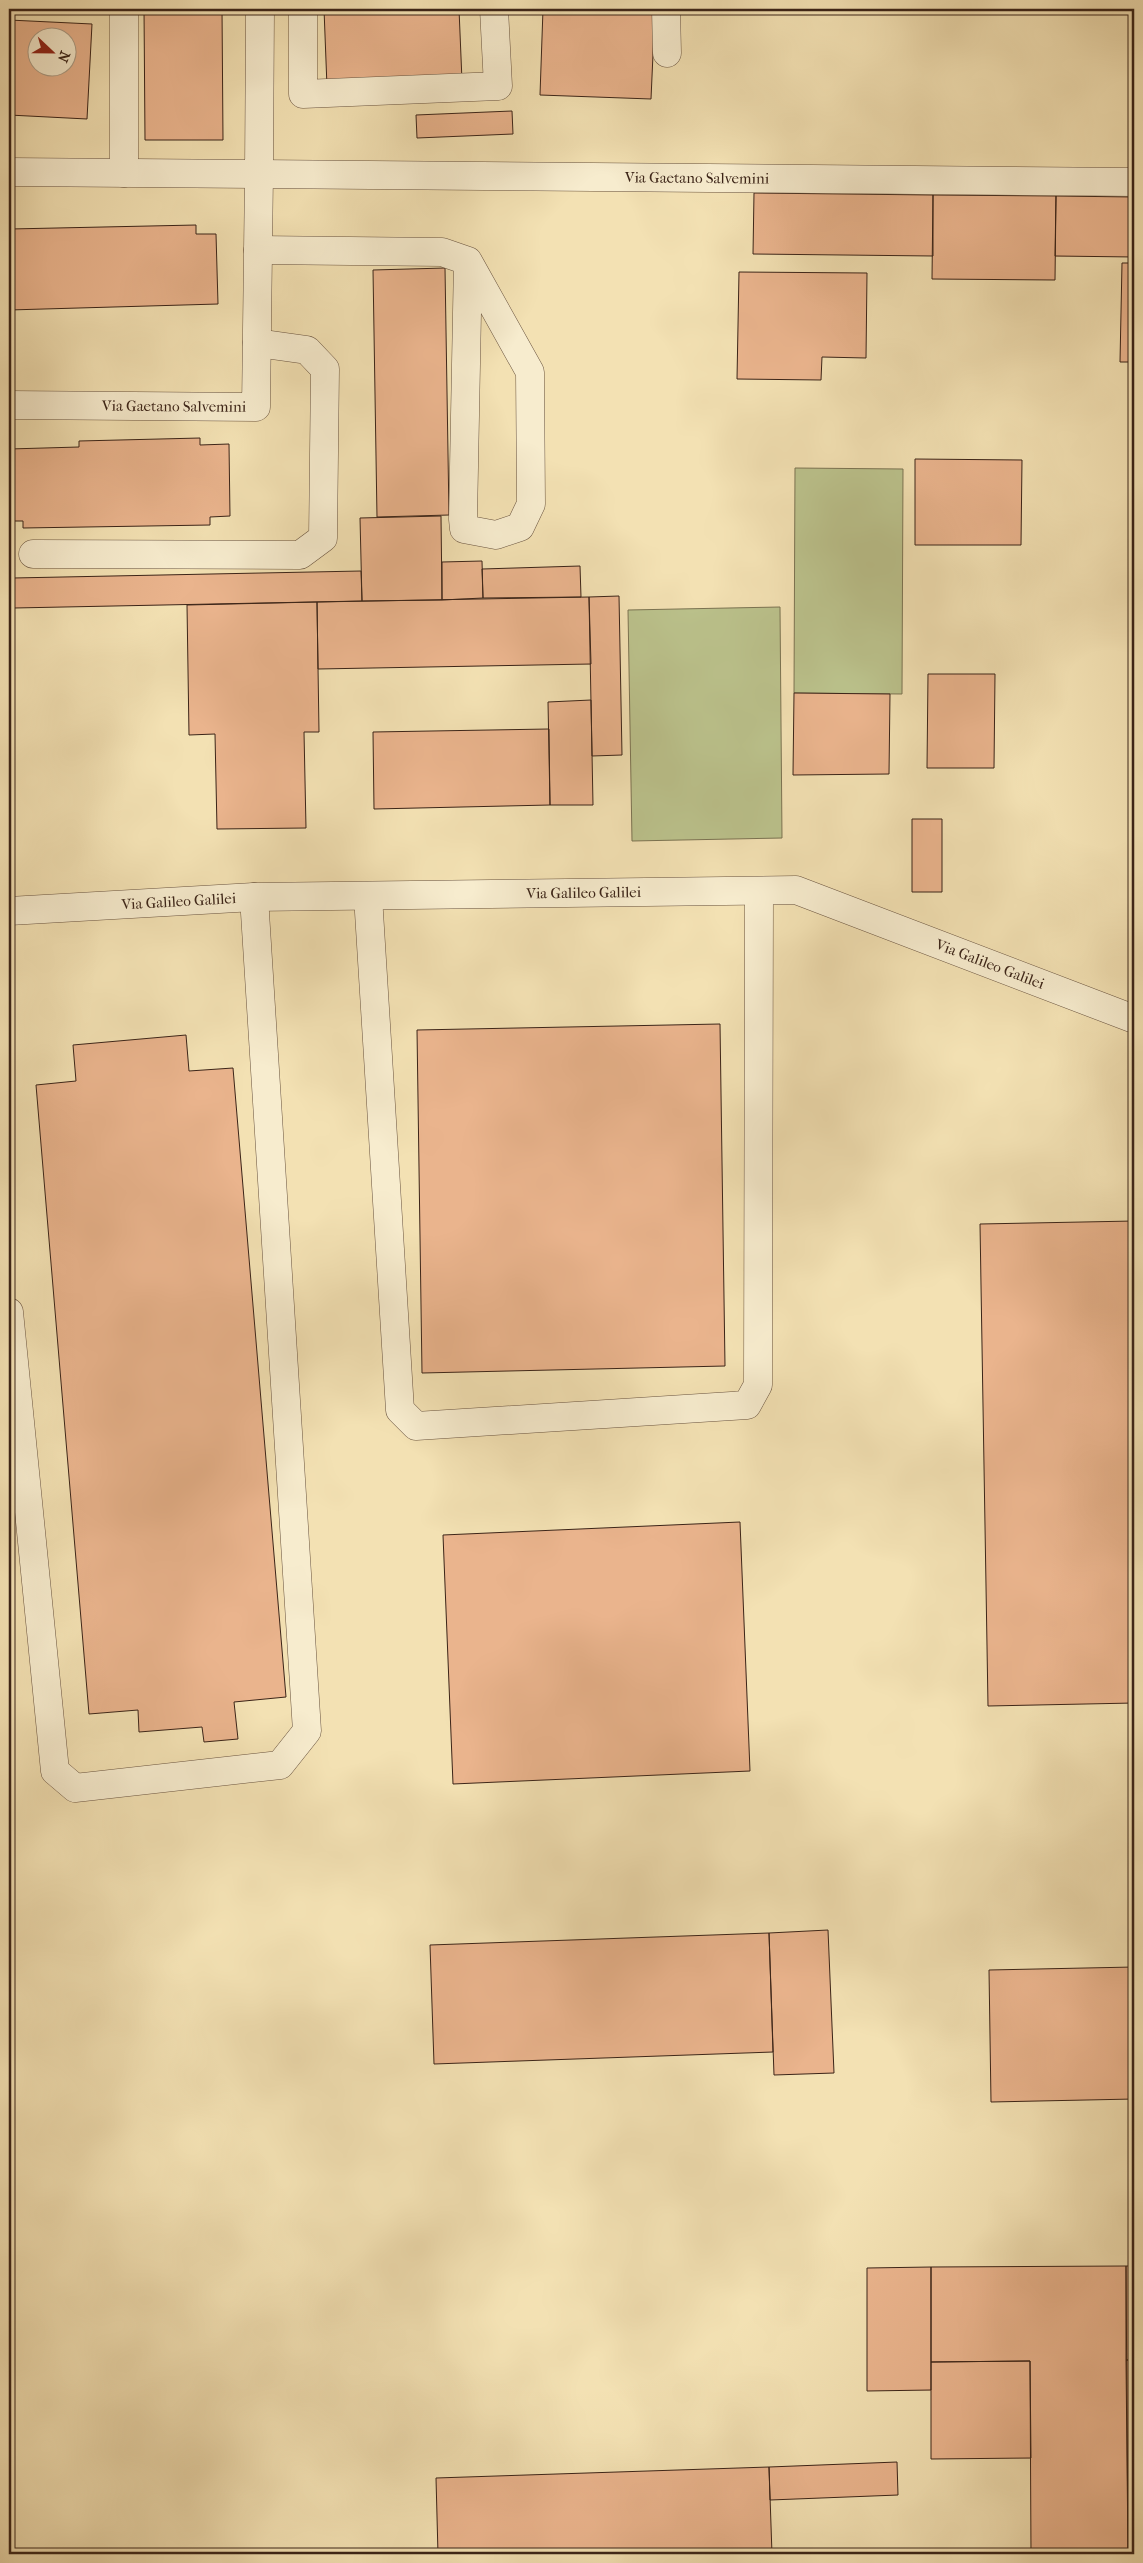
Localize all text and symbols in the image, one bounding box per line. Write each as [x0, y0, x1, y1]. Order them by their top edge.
north arrow [28, 28, 78, 78]
text: N [54, 49, 73, 65]
street label: Via Gaetano Salvemini [624, 168, 770, 188]
street label: Via Gaetano Salvemini [101, 397, 247, 416]
street label: Via Galileo Galilei [525, 883, 642, 902]
street label: Via Galileo Galilei [120, 889, 237, 914]
street label: Via Galileo Galilei [932, 935, 1047, 993]

